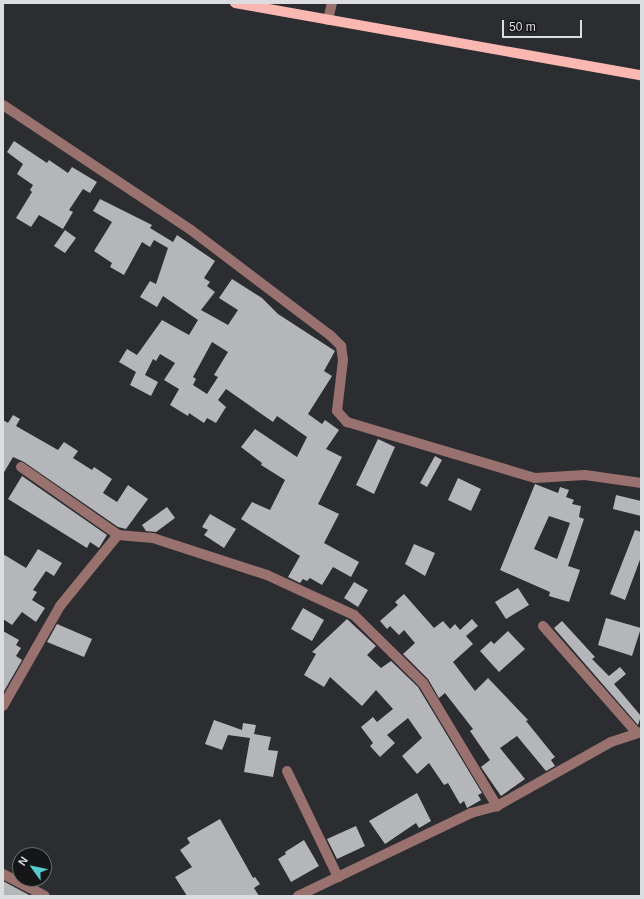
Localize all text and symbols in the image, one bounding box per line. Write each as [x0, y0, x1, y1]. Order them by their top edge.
scale bar [504, 12, 584, 38]
text: 50 m [509, 20, 536, 34]
north arrow [12, 847, 52, 887]
text: N [16, 854, 30, 868]

